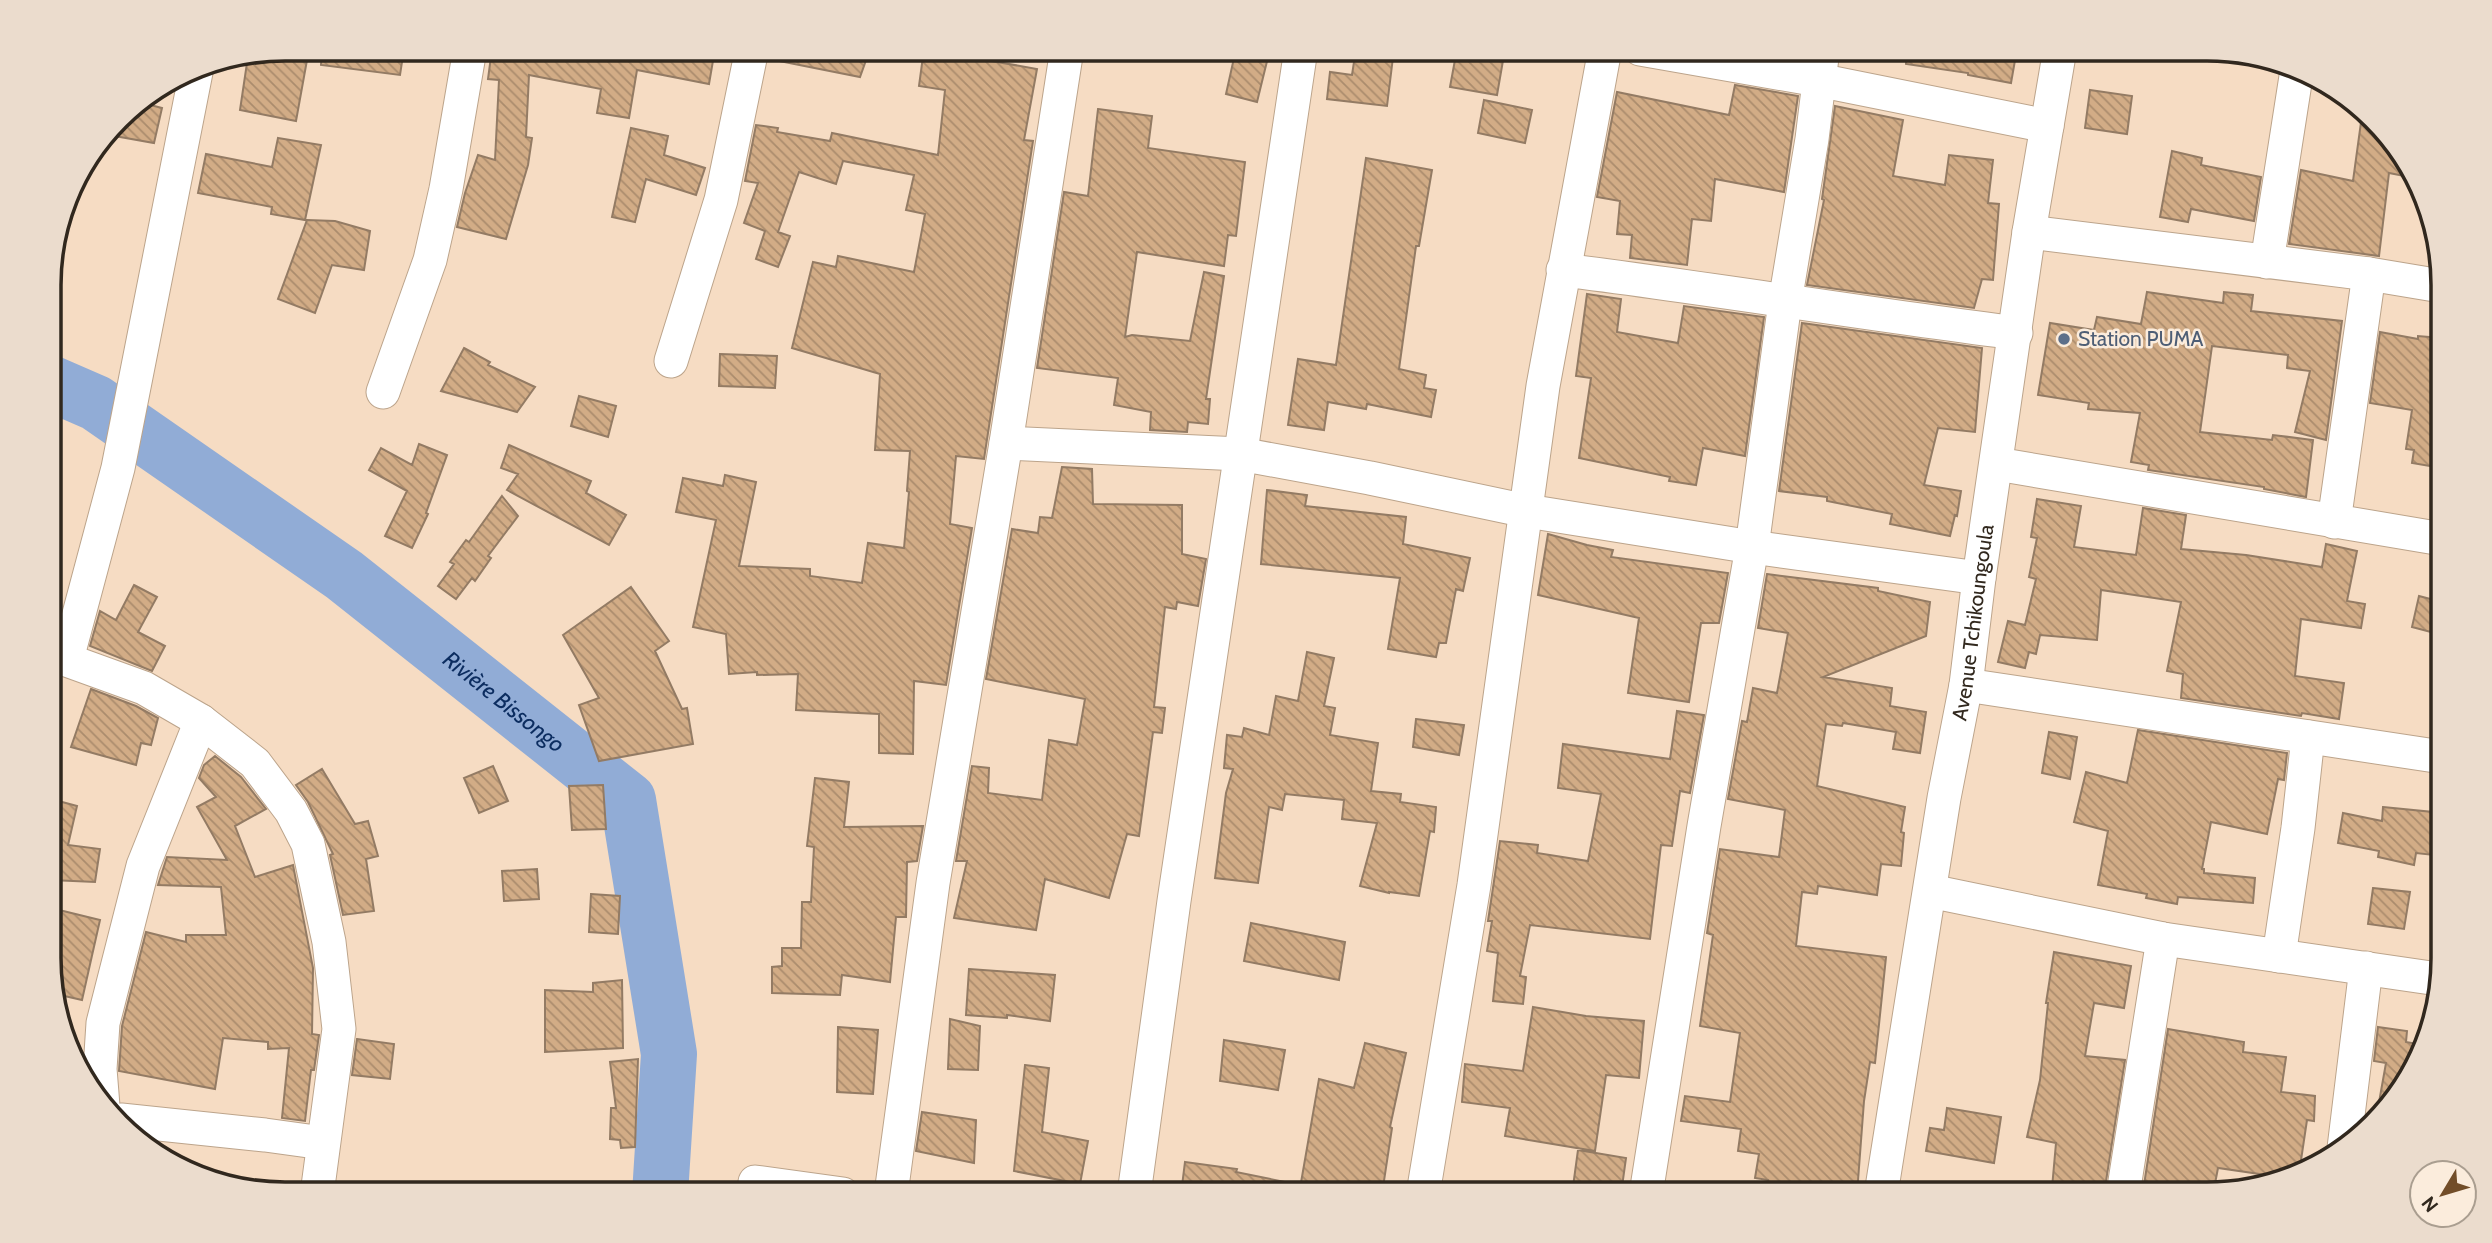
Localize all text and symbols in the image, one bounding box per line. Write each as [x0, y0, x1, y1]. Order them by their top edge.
place label: Station PUMA [2078, 326, 2204, 351]
marker: Station PUMA [2056, 331, 2072, 347]
street label: Avenue Tchikoungoula [1946, 523, 1999, 723]
water label: Rivière Bissongo [438, 645, 570, 758]
north arrow [2408, 1159, 2478, 1229]
text: N [2417, 1192, 2443, 1217]

